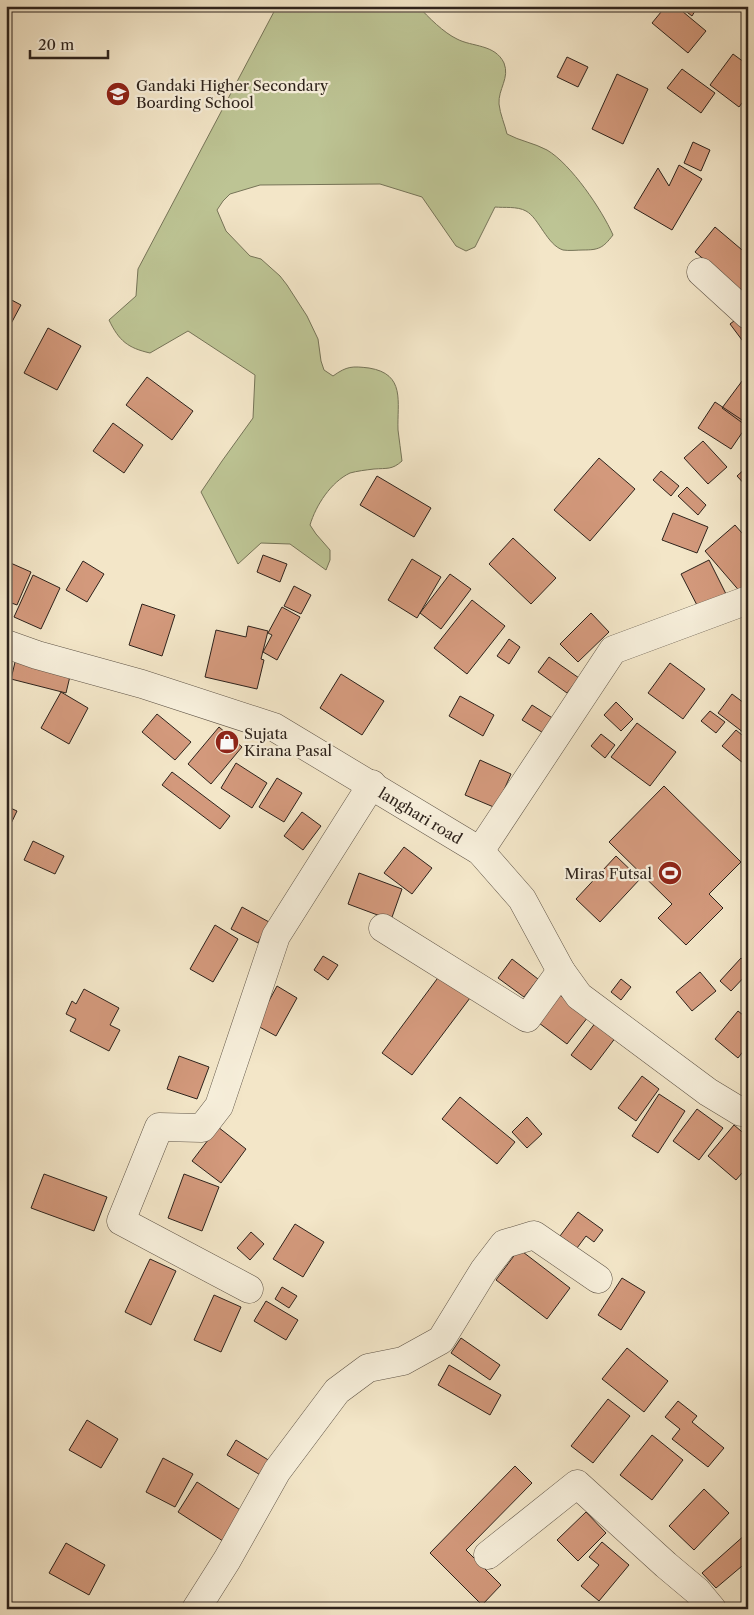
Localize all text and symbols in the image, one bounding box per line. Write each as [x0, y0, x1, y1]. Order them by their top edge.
scale bar [30, 28, 108, 60]
text: 20 m [38, 35, 74, 54]
place label: Gandaki Higher Secondary Boarding School [136, 76, 329, 112]
school or university icon: Gandaki Higher Secondary Boarding School [105, 81, 131, 107]
place label: Sujata Kirana Pasal [244, 724, 333, 760]
shop icon: Sujata Kirana Pasal [214, 729, 240, 755]
street label: langhari road [375, 783, 466, 848]
sports icon: Miras Futsal [657, 860, 683, 886]
place label: Miras Futsal [564, 864, 653, 883]

